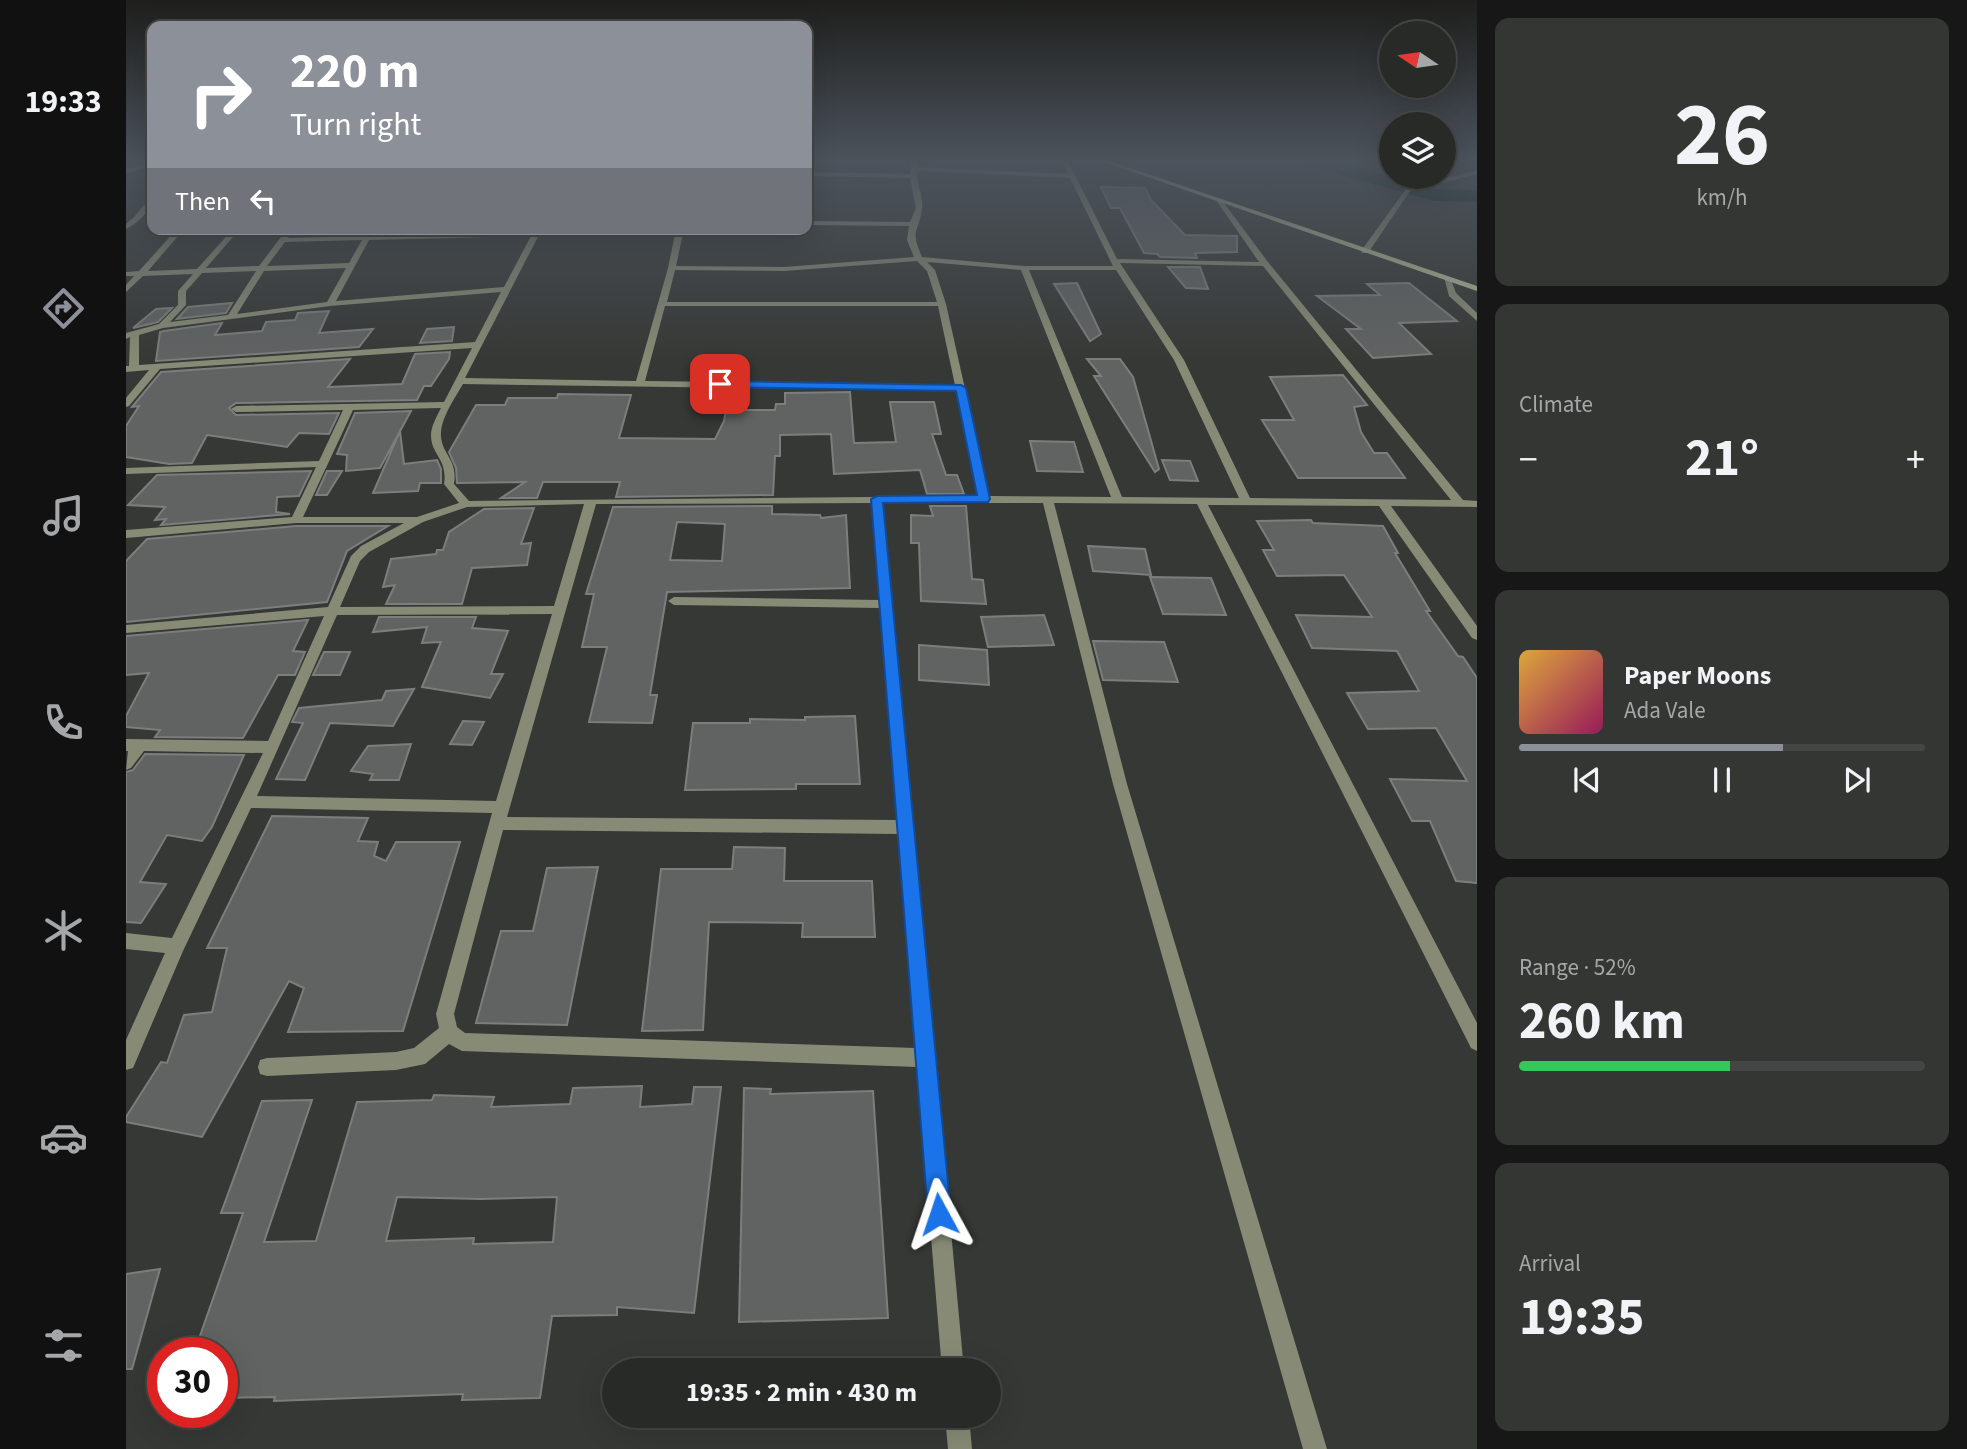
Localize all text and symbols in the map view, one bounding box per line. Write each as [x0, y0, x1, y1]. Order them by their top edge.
north arrow [1379, 21, 1456, 98]
map controls [1379, 21, 1456, 189]
text: 220 m [290, 37, 419, 107]
icon: right [175, 49, 266, 140]
text: 26 [1674, 71, 1770, 200]
text: 19:33 [24, 79, 102, 125]
text: Turn right [290, 102, 421, 148]
button: layers [1379, 112, 1456, 189]
text: km/h [1696, 181, 1748, 214]
icon: left [244, 182, 282, 220]
text: Then [175, 183, 230, 220]
icon: directions [39, 284, 88, 333]
pin [690, 354, 750, 414]
icon: arrive [701, 365, 739, 403]
text: Climate [1519, 388, 1593, 421]
text: 21° [1685, 422, 1759, 496]
text: − [1519, 433, 1538, 487]
text: + [1906, 433, 1925, 487]
icon: music [39, 491, 88, 540]
text: Paper Moons [1624, 657, 1771, 694]
text: Ada Vale [1624, 694, 1706, 727]
icon: phone [39, 698, 88, 747]
icon: previous [1568, 761, 1606, 799]
icon: pause [1703, 761, 1741, 799]
icon: next [1838, 761, 1876, 799]
icon: climate [39, 906, 88, 955]
text: Range · 52% [1519, 951, 1636, 984]
text: 260 km [1519, 985, 1685, 1059]
icon: car [39, 1113, 88, 1162]
position arrow [902, 1177, 976, 1251]
text: Arrival [1519, 1247, 1581, 1280]
text: 19:35 [1519, 1281, 1644, 1355]
icon: filters [39, 1321, 88, 1370]
speed limit sign: 30 [147, 1337, 238, 1428]
text: 19:35 · 2 min · 430 m [686, 1374, 917, 1411]

